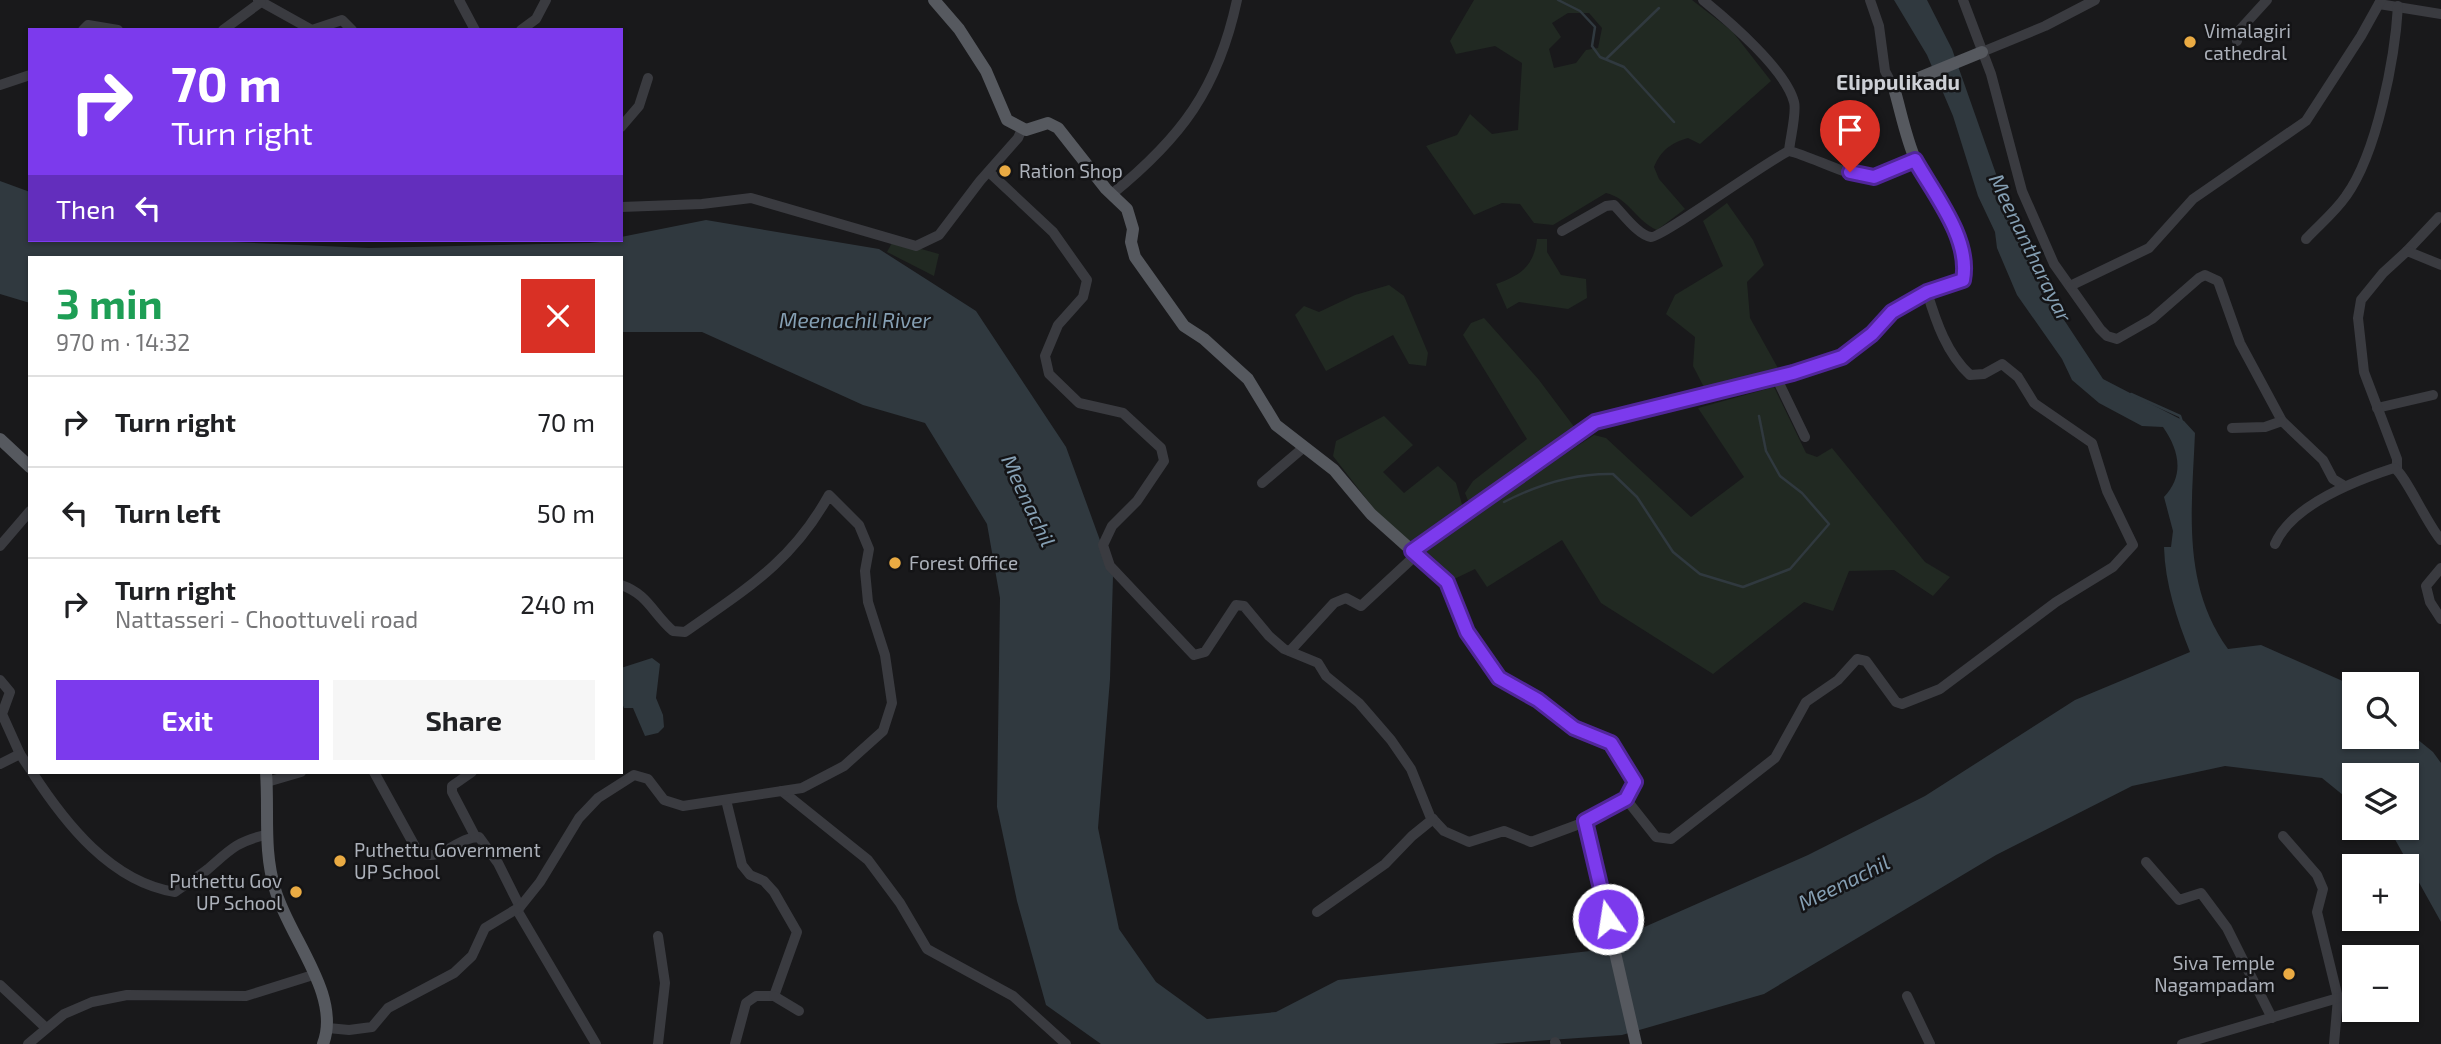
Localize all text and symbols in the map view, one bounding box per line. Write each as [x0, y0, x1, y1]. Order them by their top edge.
place label: Vimalagiri cathedral [2204, 19, 2291, 64]
marker: Vimalagiri cathedral [2182, 34, 2198, 50]
text: 70 m [171, 53, 282, 112]
icon: right [56, 56, 147, 147]
district label: Elippulikadu [1836, 69, 1960, 94]
pin [1820, 100, 1880, 172]
icon: arrive [1831, 111, 1869, 149]
text: Turn right [171, 113, 313, 151]
place label: Ration Shop [1019, 159, 1123, 182]
marker: Ration Shop [997, 163, 1013, 179]
water label: Meenantharayar [1984, 169, 2078, 326]
icon: left [129, 189, 167, 227]
text: Then [56, 193, 115, 224]
text: 3 min [56, 277, 163, 327]
button: close [521, 279, 595, 353]
water label: Meenachil River [779, 307, 932, 332]
text: 970 m · 14:32 [56, 328, 190, 356]
icon: right [56, 403, 94, 441]
text: Turn right [115, 406, 236, 437]
text: 70 m [537, 406, 595, 437]
water label: Meenachil [997, 450, 1062, 550]
icon: left [56, 494, 94, 532]
text: Turn left [115, 497, 221, 528]
text: 50 m [537, 497, 595, 528]
place label: Forest Office [909, 551, 1018, 574]
marker: Forest Office [887, 555, 903, 571]
text: Turn right [115, 574, 236, 605]
icon: right [56, 585, 94, 623]
text: 240 m [520, 588, 595, 619]
text: Nattasseri - Choottuveli road [115, 605, 418, 633]
map controls [2342, 672, 2419, 1022]
button: search [2342, 672, 2419, 749]
button: Exit [56, 680, 319, 760]
button: Share [333, 680, 595, 760]
button: layers [2342, 763, 2419, 840]
place label: Puthettu Government UP School [354, 838, 541, 883]
water label: Meenachil [1793, 849, 1893, 915]
marker: Puthettu Government UP School [332, 853, 348, 869]
button: + [2342, 854, 2419, 931]
place label: Puthettu Gov UP School [169, 869, 282, 914]
position arrow [1571, 882, 1645, 956]
marker: Puthettu Gov UP School [288, 884, 304, 900]
button: − [2342, 945, 2419, 1022]
place label: Siva Temple Nagampadam [2154, 951, 2275, 996]
marker: Siva Temple Nagampadam [2281, 966, 2297, 982]

